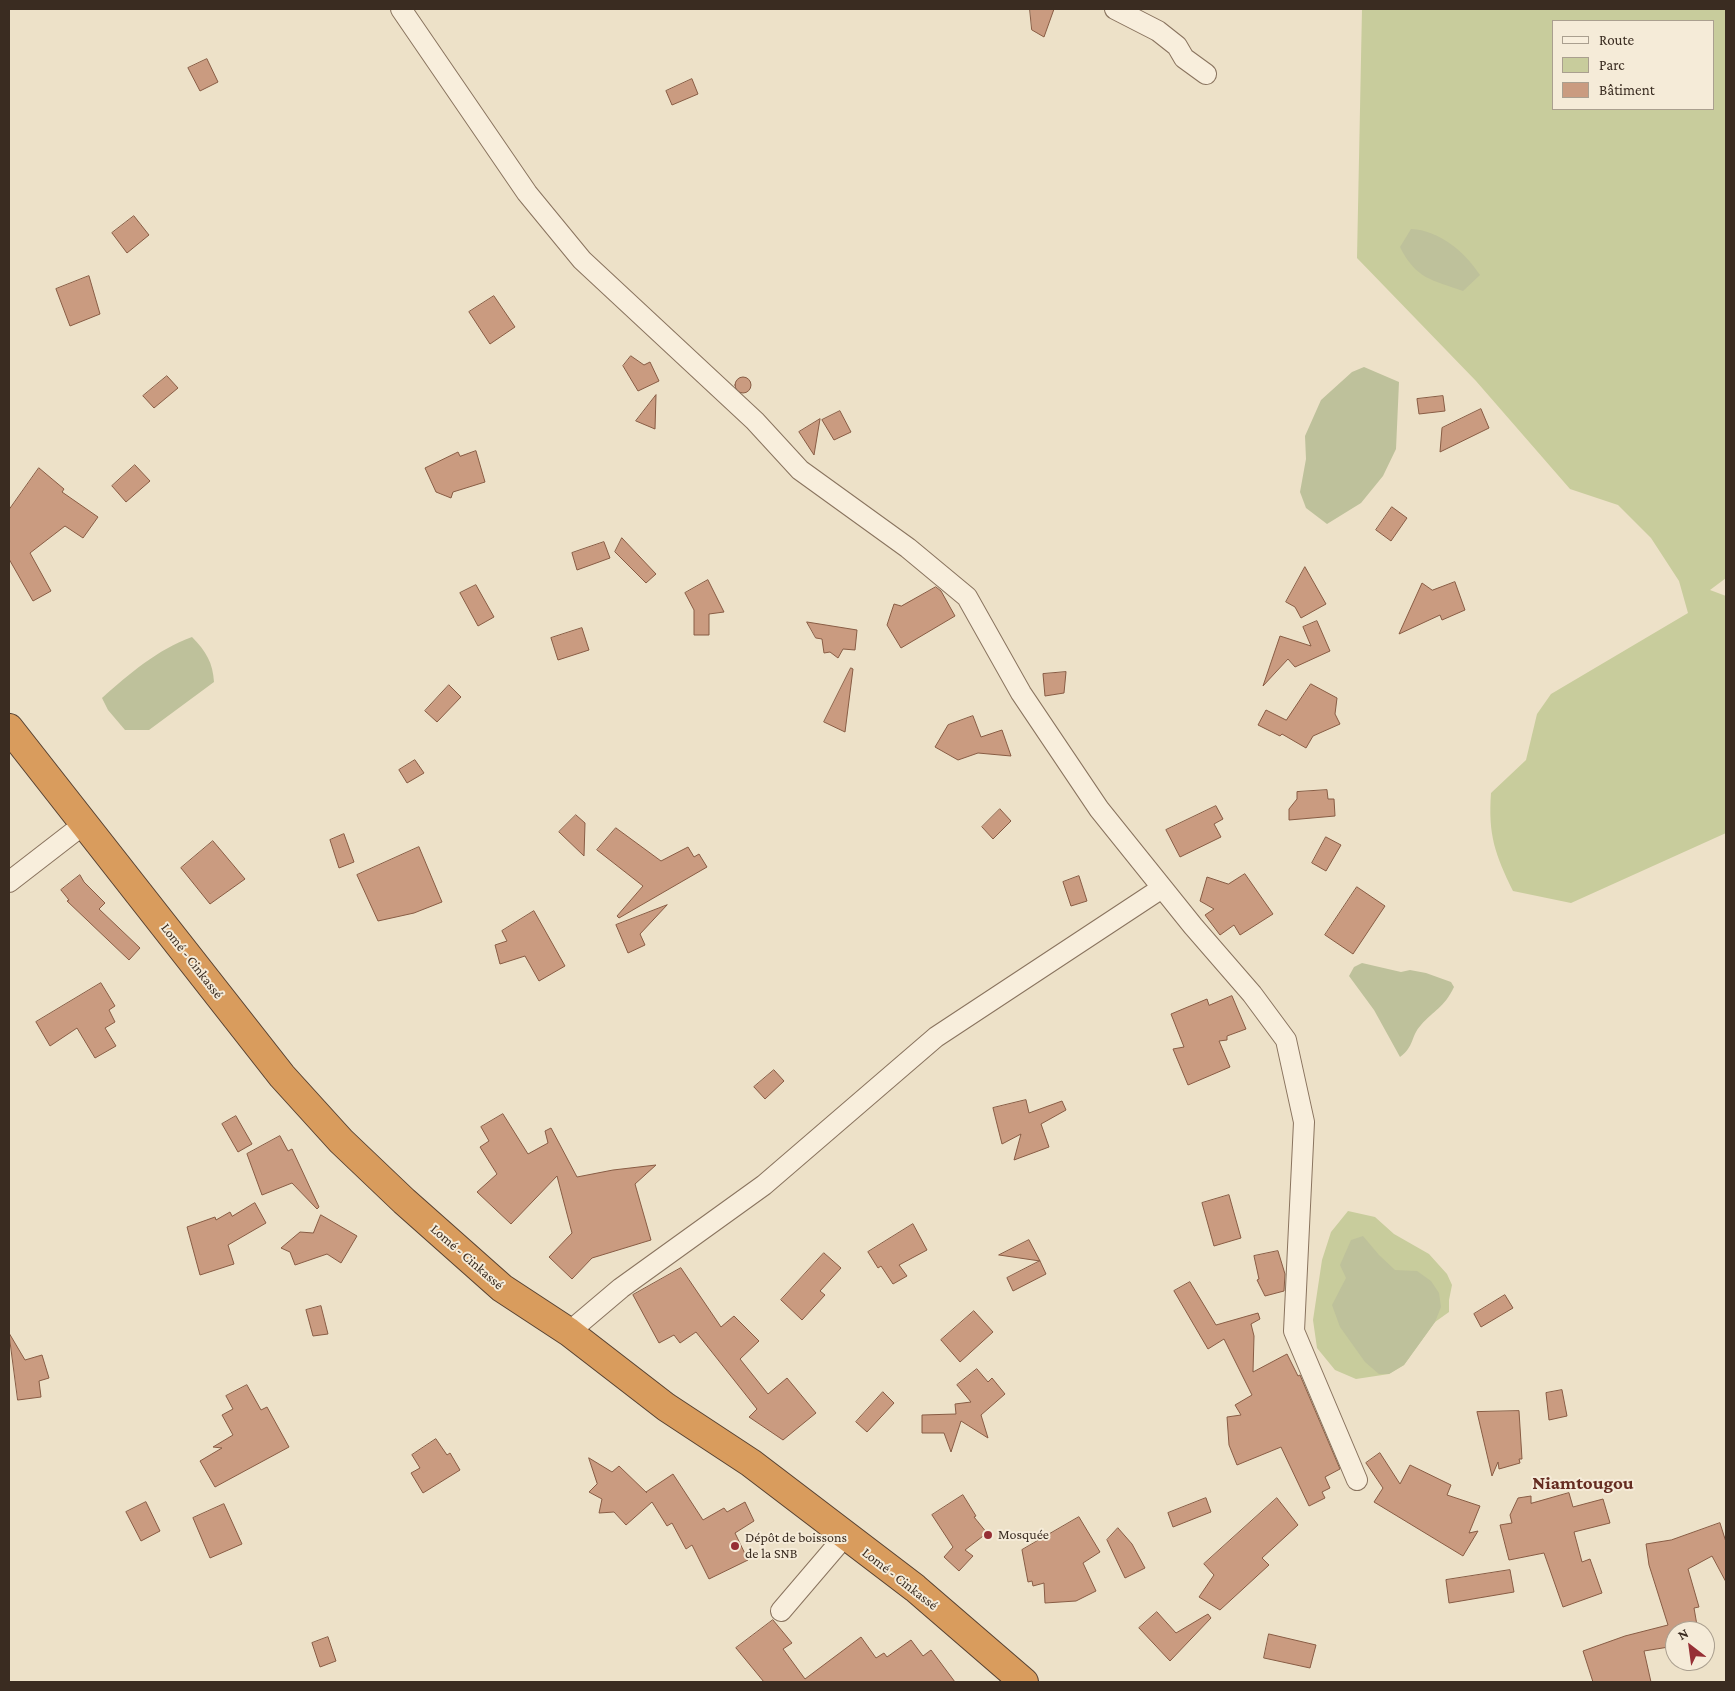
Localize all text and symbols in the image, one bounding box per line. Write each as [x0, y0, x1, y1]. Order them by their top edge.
legend [1552, 20, 1715, 110]
text: Route [1599, 32, 1634, 48]
text: Parc [1599, 57, 1625, 73]
text: Bâtiment [1599, 82, 1655, 98]
street label: Lomé - Cinkassé [157, 920, 227, 1002]
street label: Lomé - Cinkassé [427, 1221, 507, 1293]
district label: Niamtougou [1532, 1472, 1634, 1494]
place label: Mosquée [998, 1527, 1049, 1543]
marker: Mosquée [982, 1529, 994, 1541]
place label: Dépôt de boissons de la SNB [745, 1530, 847, 1562]
marker: Dépôt de boissons de la SNB [729, 1540, 741, 1552]
street label: Lomé - Cinkassé [859, 1544, 941, 1614]
north arrow [1665, 1621, 1715, 1671]
text: N [1675, 1625, 1691, 1643]

